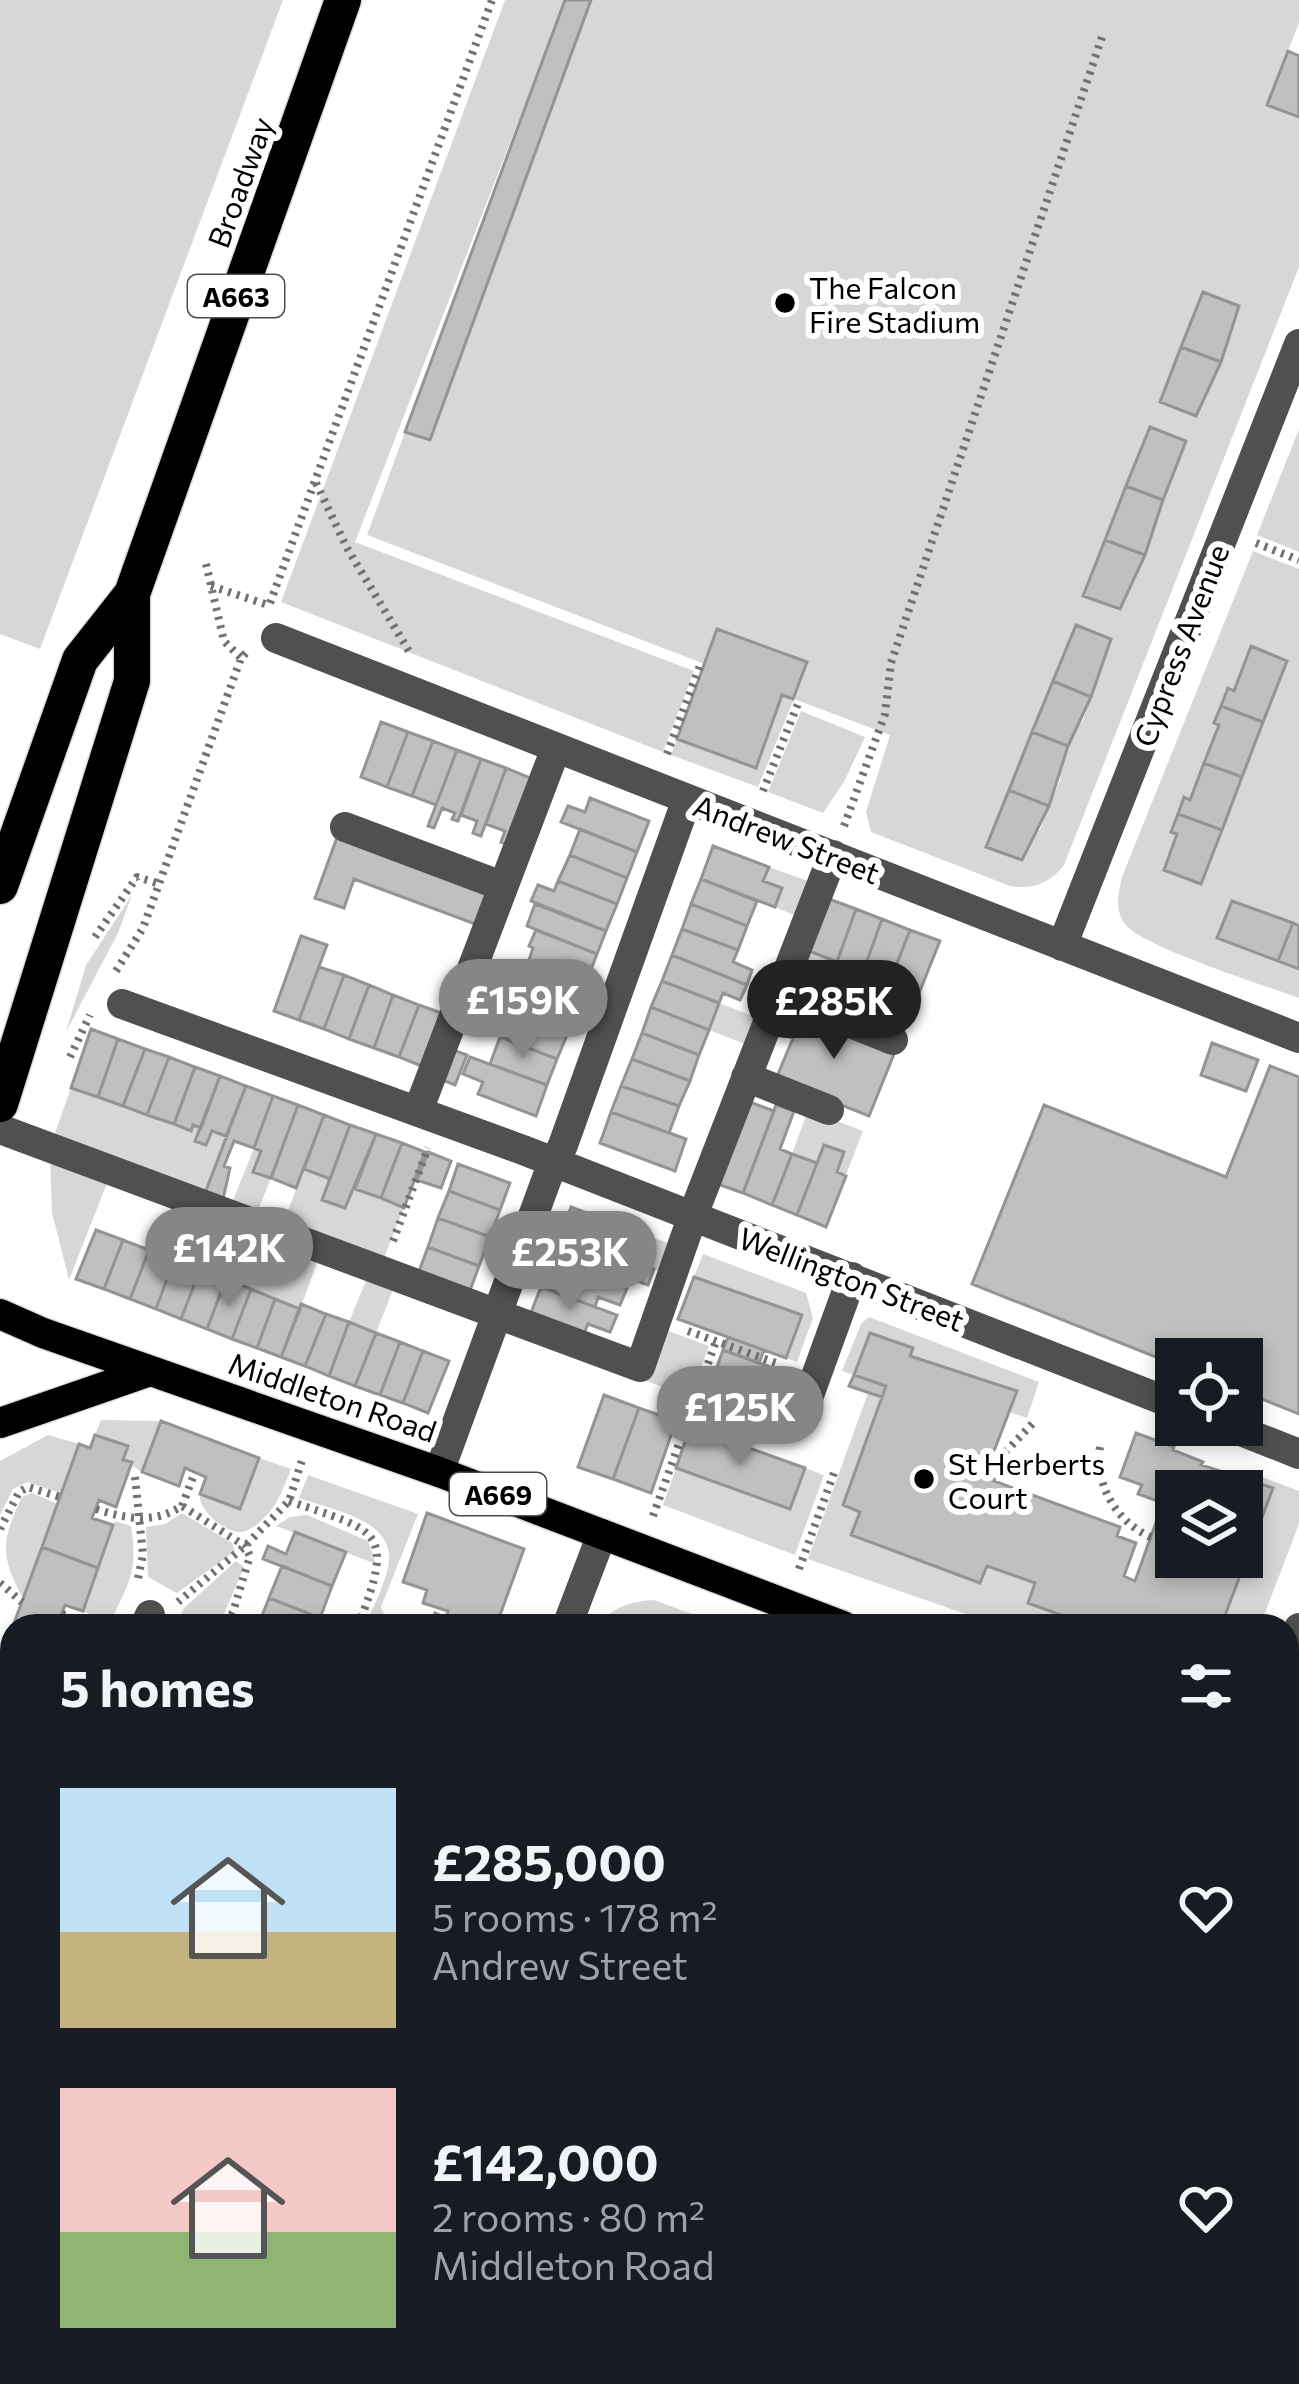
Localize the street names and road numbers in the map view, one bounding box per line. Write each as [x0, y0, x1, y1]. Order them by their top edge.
street label: Broadway [198, 112, 280, 252]
road number: A663 [188, 275, 284, 317]
street label: Cypress Avenue [1124, 539, 1236, 751]
street label: Andrew Street [689, 785, 885, 891]
street label: Wellington Street [734, 1218, 970, 1338]
street label: Middleton Road [224, 1343, 442, 1449]
road number: A669 [450, 1473, 546, 1515]

